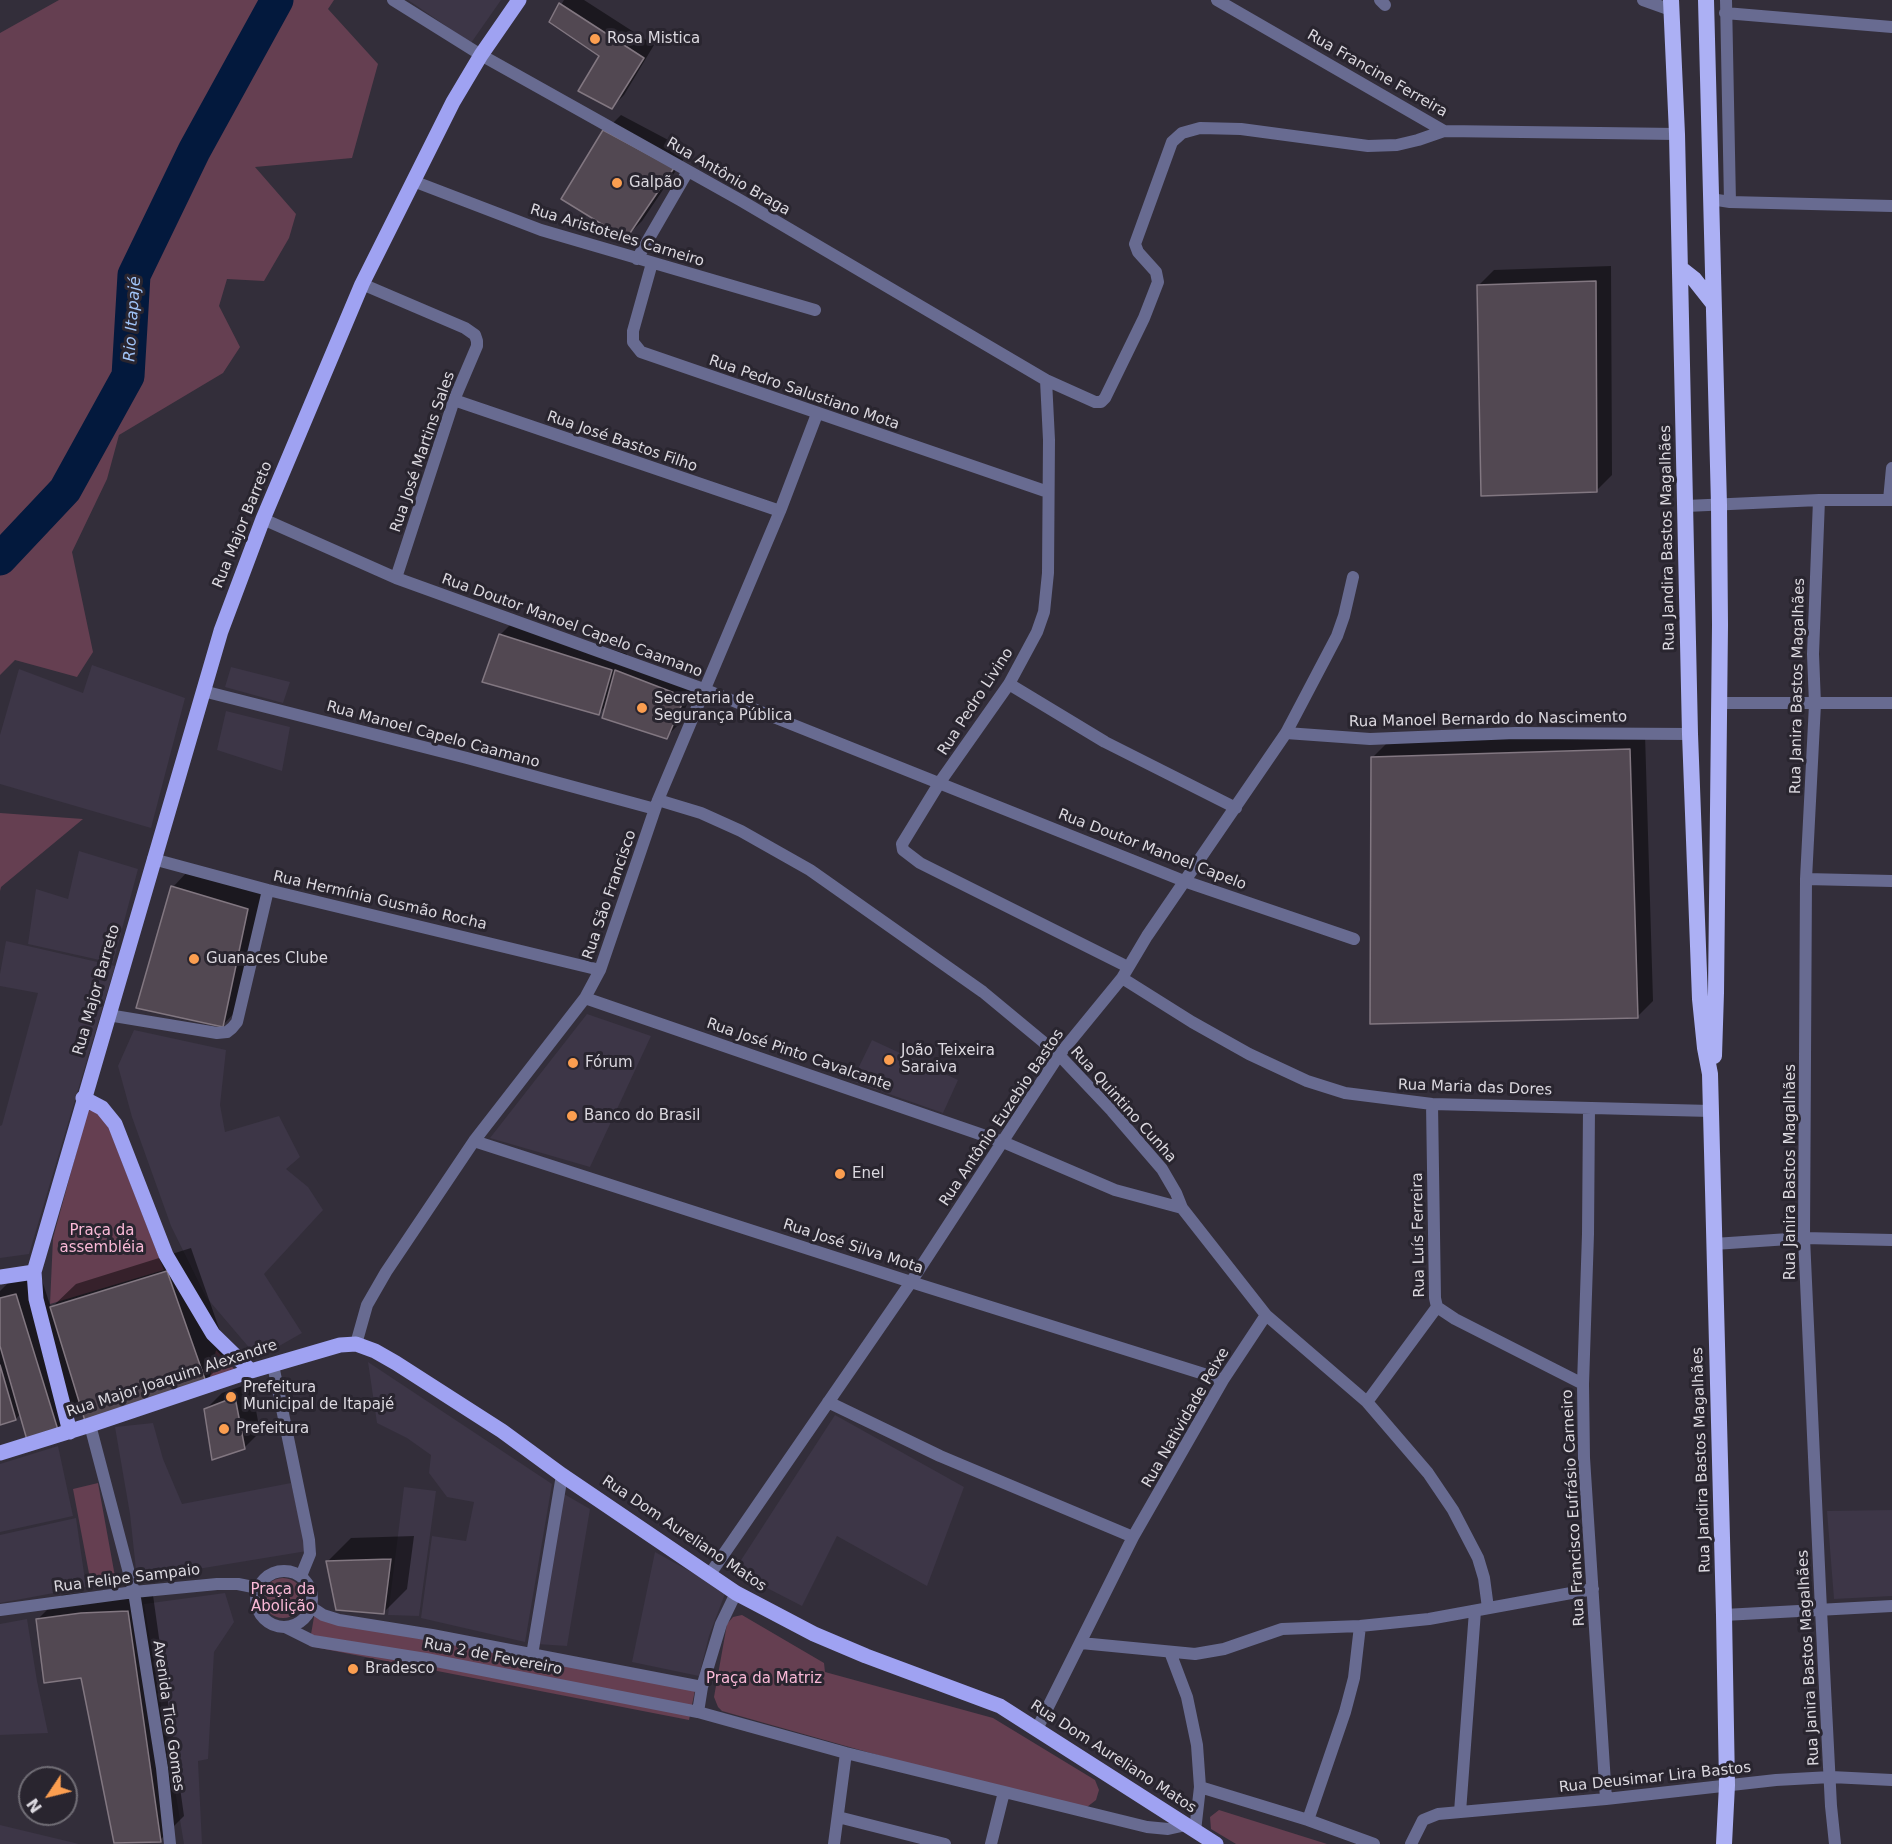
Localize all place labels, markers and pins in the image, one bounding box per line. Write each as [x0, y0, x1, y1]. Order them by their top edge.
place label: Rosa Mistica [607, 30, 700, 48]
marker: Rosa Mistica [588, 32, 602, 46]
place label: Galpão [629, 174, 682, 192]
marker: Galpão [610, 176, 624, 190]
place label: Secretaria de Segurança Pública [654, 690, 792, 725]
marker: Secretaria de Segurança Pública [635, 701, 649, 715]
place label: Guanaces Clube [206, 950, 328, 968]
marker: Guanaces Clube [187, 952, 201, 966]
place label: João Teixeira Saraiva [901, 1042, 995, 1077]
marker: João Teixeira Saraiva [882, 1053, 896, 1067]
place label: Fórum [585, 1054, 633, 1072]
marker: Fórum [566, 1056, 580, 1070]
place label: Banco do Brasil [584, 1107, 700, 1125]
marker: Banco do Brasil [565, 1109, 579, 1123]
place label: Enel [852, 1165, 884, 1183]
marker: Enel [833, 1167, 847, 1181]
place label: Prefeitura Municipal de Itapajé [243, 1379, 394, 1414]
marker: Prefeitura Municipal de Itapajé [224, 1390, 238, 1404]
place label: Prefeitura [236, 1420, 309, 1438]
marker: Prefeitura [217, 1422, 231, 1436]
place label: Bradesco [365, 1660, 435, 1678]
marker: Bradesco [346, 1662, 360, 1676]

